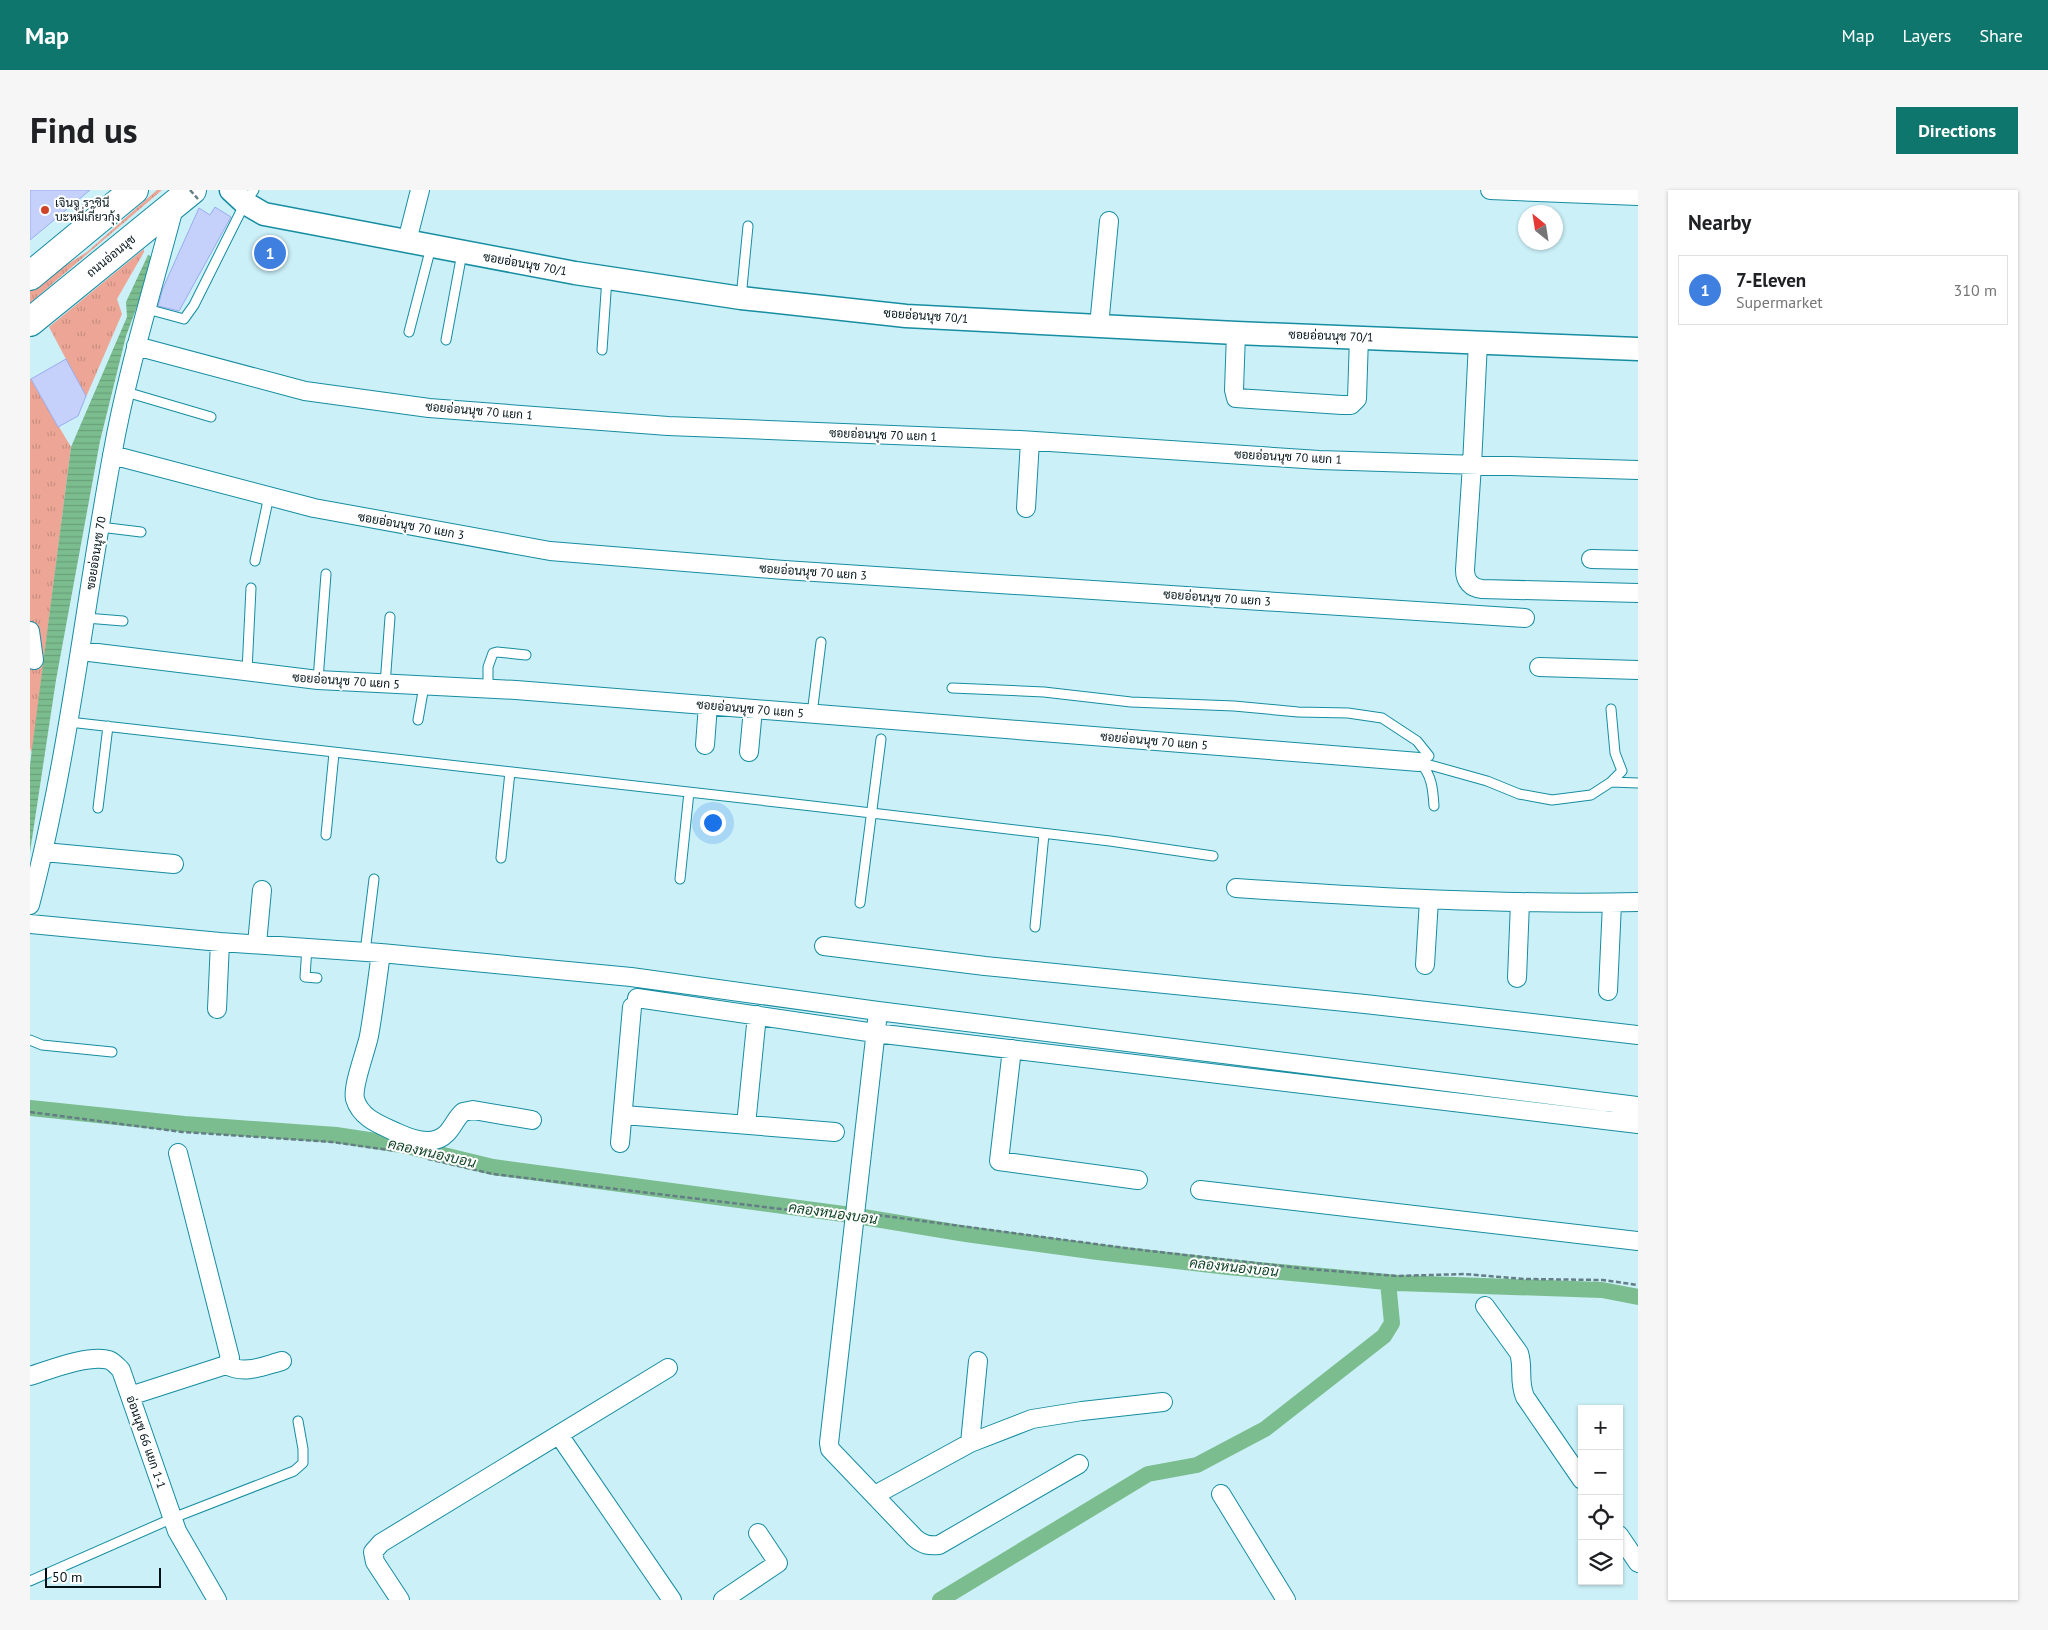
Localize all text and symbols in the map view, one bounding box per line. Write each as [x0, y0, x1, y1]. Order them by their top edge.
text: Map [25, 20, 69, 51]
text: Map [1842, 24, 1874, 47]
text: Layers [1902, 24, 1951, 47]
text: Share [1979, 24, 2023, 47]
text: Find us [30, 107, 138, 153]
button: Directions [1896, 107, 2018, 154]
place label: เจินจู ราชินี บะหมี่เกี๊ยวกุ้ง [55, 195, 120, 226]
marker: เจินจู ราชินี บะหมี่เกี๊ยวกุ้ง [39, 204, 51, 216]
north arrow [1518, 205, 1563, 250]
text: Nearby [1688, 209, 1751, 236]
street label: ถนนอ่อนนุช [83, 231, 140, 282]
pin: 1 [254, 234, 286, 272]
street label: ซอยอ่อนนุช 70/1 [482, 249, 568, 280]
text: 7-Eleven [1736, 268, 1806, 292]
text: 1 [1700, 280, 1710, 300]
text: 310 m [1954, 280, 1997, 300]
text: Supermarket [1736, 292, 1823, 312]
street label: ซอยอ่อนนุช 70/1 [883, 305, 969, 328]
street label: ซอยอ่อนนุช 70/1 [1288, 327, 1374, 346]
street label: ซอยอ่อนนุช 70 แยก 1 [424, 398, 533, 425]
street label: ซอยอ่อนนุช 70 แยก 1 [829, 425, 937, 446]
street label: ซอยอ่อนนุช 70 แยก 1 [1234, 446, 1342, 469]
street label: ซอยอ่อนนุช 70 แยก 3 [356, 509, 466, 544]
street label: ซอยอ่อนนุช 70 [82, 515, 111, 591]
street label: ซอยอ่อนนุช 70 แยก 3 [759, 560, 867, 585]
street label: ซอยอ่อนนุช 70 แยก 3 [1163, 586, 1271, 611]
street label: ซอยอ่อนนุช 70 แยก 5 [292, 669, 400, 694]
street label: ซอยอ่อนนุช 70 แยก 5 [695, 696, 804, 723]
street label: ซอยอ่อนนุช 70 แยก 5 [1099, 728, 1208, 755]
your location [700, 810, 726, 836]
water label: คลองหนองบอน [386, 1134, 478, 1172]
water label: คลองหนองบอน [787, 1198, 879, 1228]
water label: คลองหนองบอน [1188, 1253, 1280, 1281]
street label: อ่อนนุช 66 แยก 1-1 [122, 1393, 169, 1491]
map controls [1578, 1405, 1623, 1585]
button: + [1578, 1405, 1623, 1450]
button: − [1578, 1450, 1623, 1495]
button: locate [1578, 1495, 1623, 1540]
button: layers [1578, 1540, 1623, 1585]
scale bar [45, 1565, 161, 1588]
text: 50 m [52, 1568, 82, 1586]

